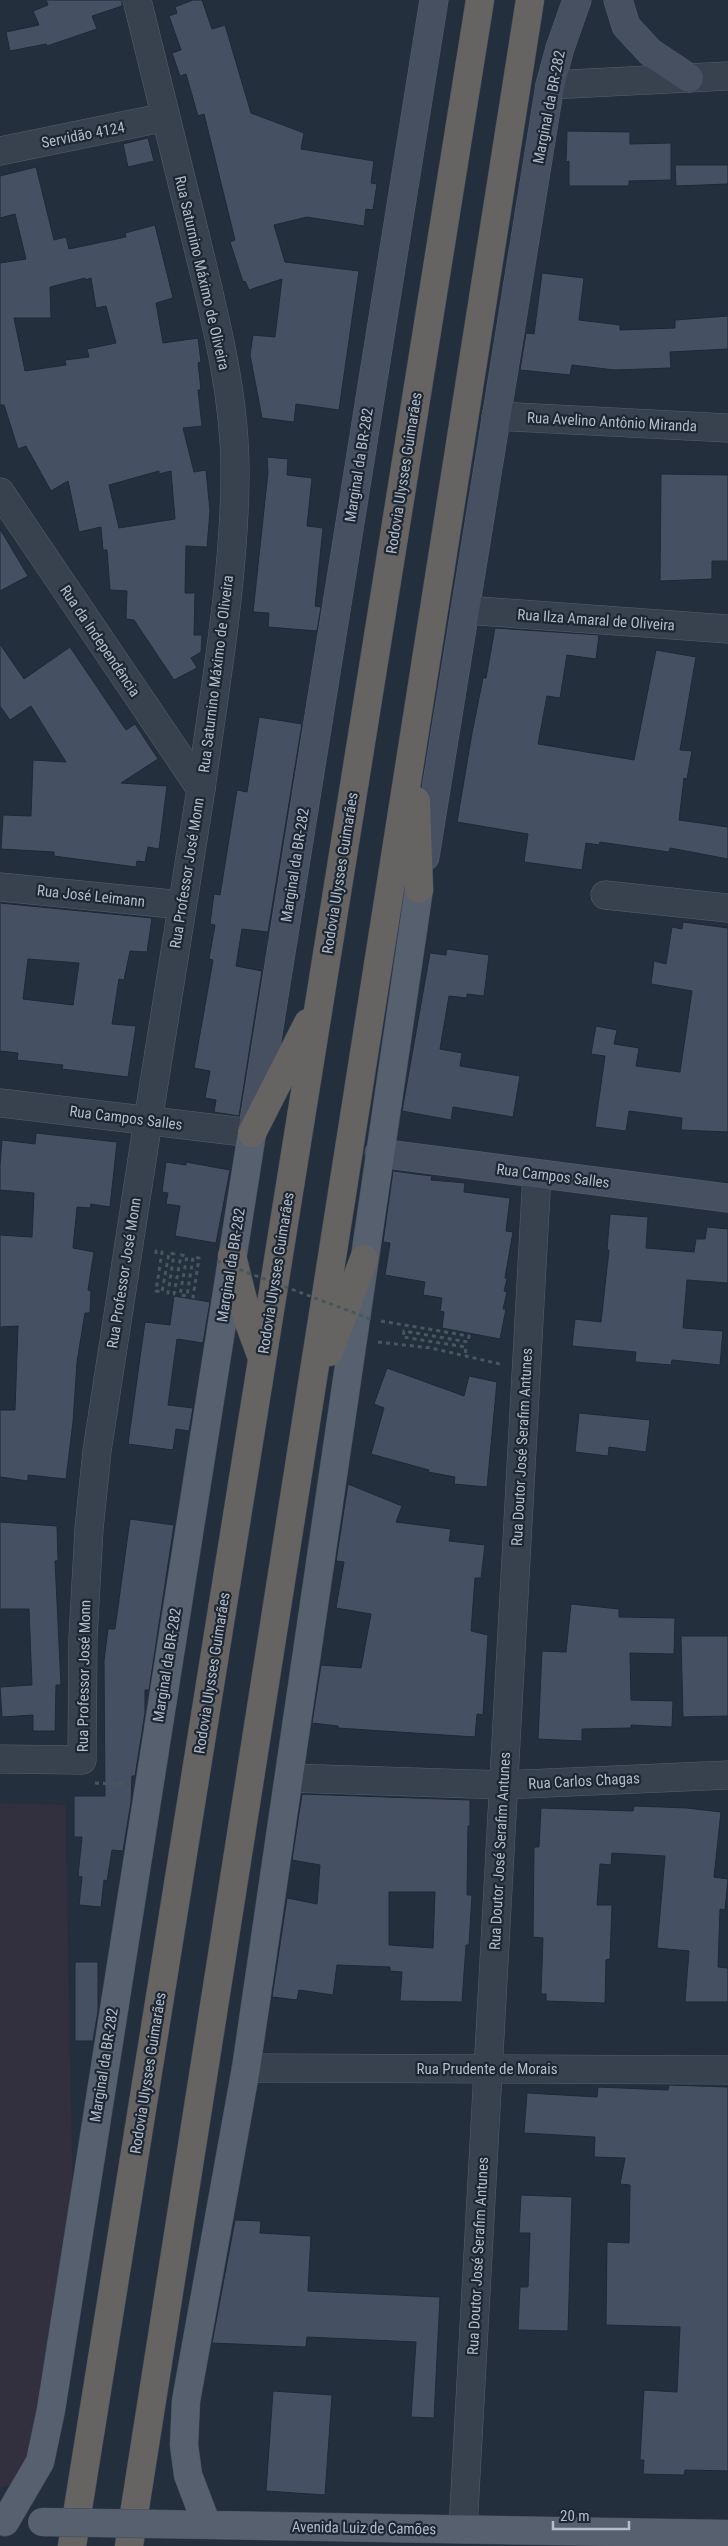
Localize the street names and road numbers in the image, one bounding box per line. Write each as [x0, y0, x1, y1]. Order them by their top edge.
street label: Marginal da BR-282 [529, 49, 569, 165]
street label: Servidão 4124 [40, 118, 126, 152]
street label: Rua Saturnino Máximo de Oliveira [171, 174, 233, 372]
street label: Rodovia Ulysses Guimarães [382, 391, 426, 555]
street label: Marginal da BR-282 [341, 407, 377, 523]
street label: Rua Avelino Antônio Miranda [527, 409, 697, 435]
street label: Rua Saturnino Máximo de Oliveira [195, 574, 237, 774]
street label: Rua da Independência [56, 582, 144, 700]
street label: Rua Ilza Amaral de Oliveira [517, 606, 675, 634]
street label: Rodovia Ulysses Guimarães [318, 791, 362, 955]
street label: Rua Professor José Monn [166, 796, 208, 950]
street label: Marginal da BR-282 [277, 807, 313, 923]
street label: Rua José Leimann [36, 881, 146, 911]
street label: Rua Campos Salles [68, 1102, 184, 1134]
street label: Rua Campos Salles [495, 1160, 611, 1192]
street label: Rodovia Ulysses Guimarães [254, 1191, 298, 1355]
street label: Rua Professor José Monn [103, 1196, 145, 1350]
street label: Marginal da BR-282 [213, 1207, 249, 1323]
street label: Rua Doutor José Serafim Antunes [508, 1347, 536, 1546]
street label: Rodovia Ulysses Guimarães [190, 1591, 234, 1755]
street label: Rua Professor José Monn [74, 1600, 94, 1752]
street label: Marginal da BR-282 [149, 1607, 185, 1723]
street label: Rua Doutor José Serafim Antunes [486, 1751, 514, 1950]
street label: Rua Carlos Chagas [528, 1769, 640, 1793]
street label: Rodovia Ulysses Guimarães [126, 1991, 170, 2155]
street label: Marginal da BR-282 [86, 2007, 122, 2123]
street label: Rua Prudente de Morais [416, 2060, 558, 2078]
street label: Rua Doutor José Serafim Antunes [464, 2156, 492, 2355]
street label: Avenida Luiz de Camões [292, 2518, 436, 2538]

